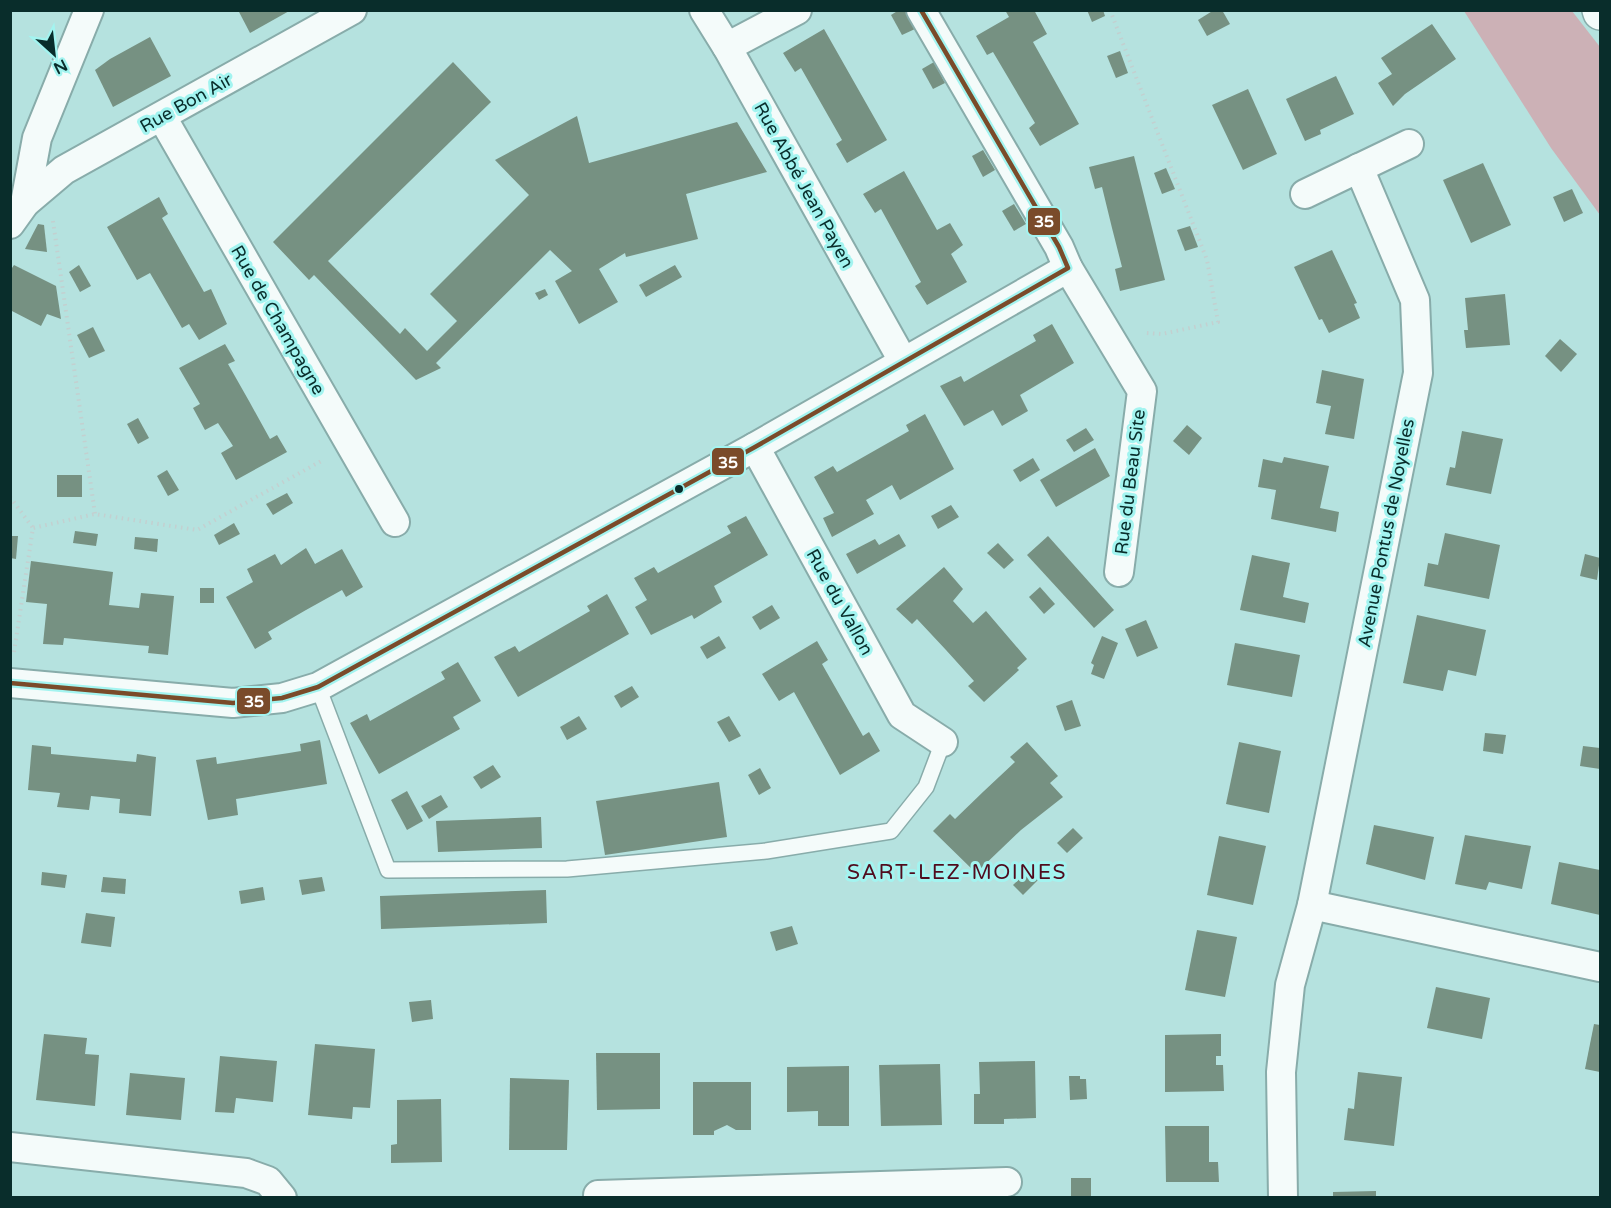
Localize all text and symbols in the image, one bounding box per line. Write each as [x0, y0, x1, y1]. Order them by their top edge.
north arrow [24, 24, 84, 84]
text: N [50, 55, 71, 78]
street label: Rue Bon Air [136, 69, 236, 137]
street label: Rue Abbé Jean Payen [749, 98, 859, 272]
line badge: 35 [1027, 207, 1061, 236]
text: 35 [1034, 212, 1054, 232]
street label: Rue de Champagne [226, 241, 330, 399]
street label: Rue du Beau Site [1110, 408, 1150, 556]
street label: Avenue Pontus de Noyelles [1353, 417, 1419, 649]
line badge: 35 [711, 447, 745, 476]
text: 35 [718, 453, 738, 473]
unlabelled marker [673, 483, 685, 495]
street label: Rue du Vallon [802, 545, 878, 659]
line badge: 35 [236, 687, 271, 715]
text: 35 [244, 692, 264, 712]
district label: SART-LEZ-MOINES [847, 860, 1067, 885]

